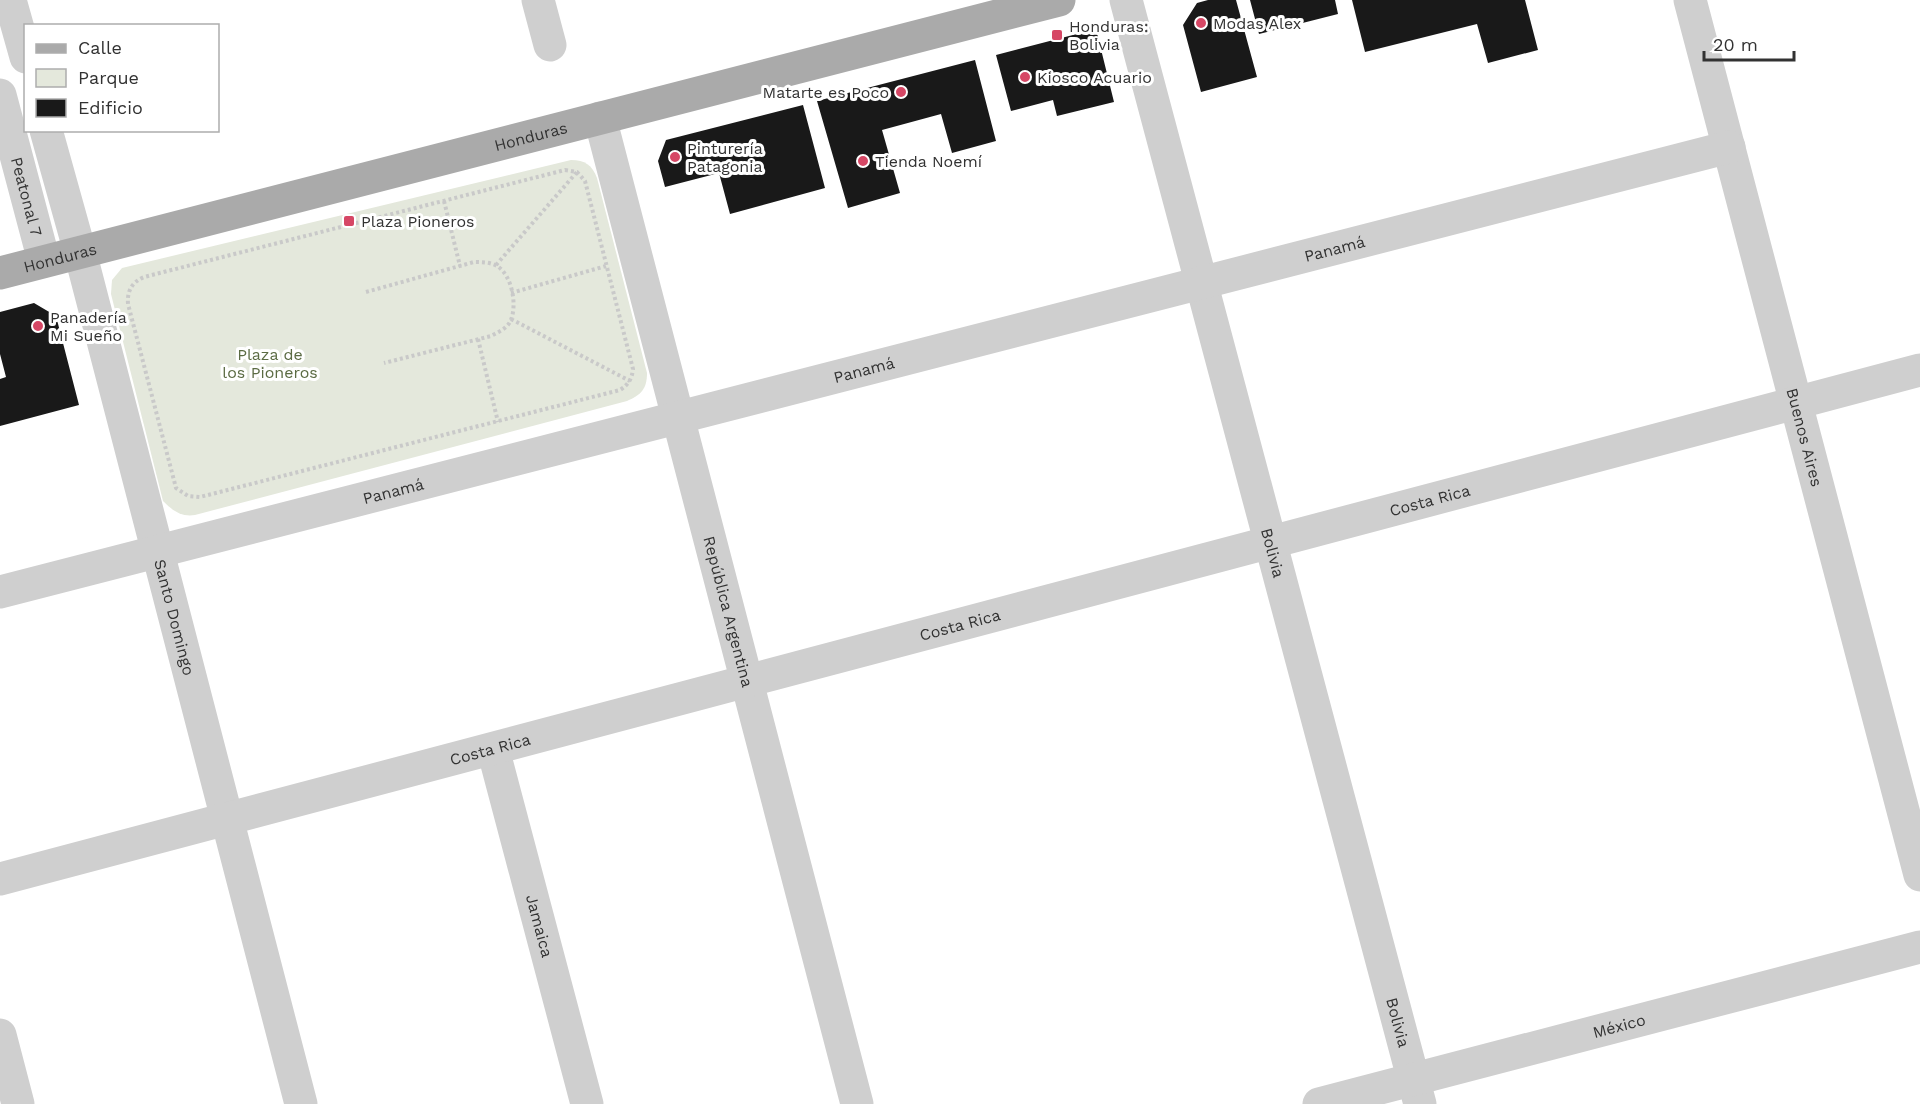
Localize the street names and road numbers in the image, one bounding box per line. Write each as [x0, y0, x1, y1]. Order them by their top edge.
street label: Honduras [492, 118, 569, 155]
street label: Peatonal 7 [7, 155, 46, 238]
street label: Panamá [1302, 232, 1367, 266]
street label: Honduras [22, 239, 99, 277]
street label: Panamá [832, 353, 896, 387]
street label: Buenos Aires [1782, 386, 1826, 489]
street label: Panamá [361, 474, 426, 508]
street label: Costa Rica [1387, 481, 1472, 520]
street label: Bolivia [1257, 526, 1288, 580]
street label: República Argentina [699, 534, 757, 689]
street label: Santo Domingo [150, 557, 198, 678]
street label: Costa Rica [918, 605, 1002, 645]
street label: Costa Rica [448, 730, 533, 769]
street label: Jamaica [522, 892, 557, 960]
street label: Bolivia [1382, 995, 1414, 1050]
street label: México [1591, 1010, 1648, 1042]

